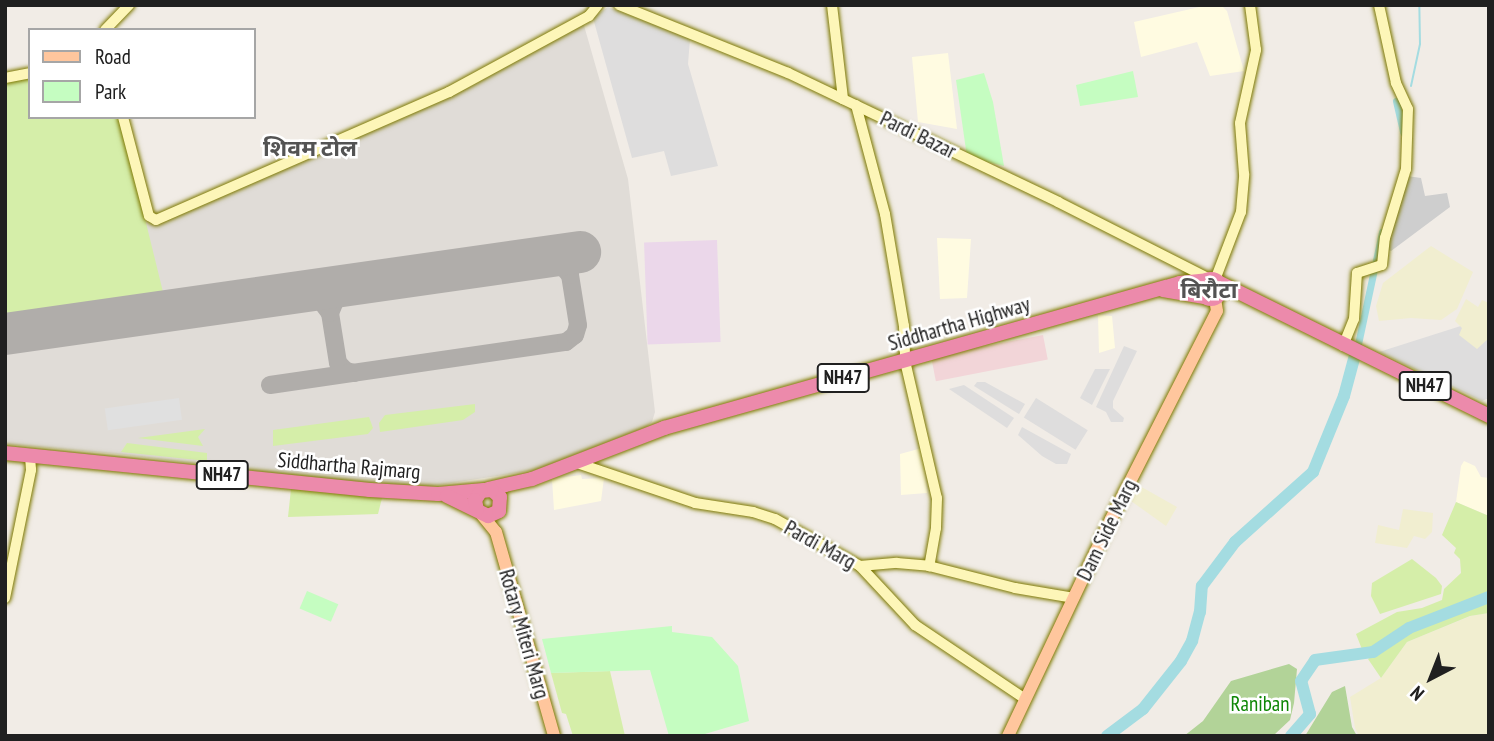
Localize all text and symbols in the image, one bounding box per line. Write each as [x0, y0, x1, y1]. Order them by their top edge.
legend [28, 28, 256, 119]
text: Road [95, 43, 131, 70]
text: Park [95, 78, 126, 105]
street label: Pardi Bazar [876, 106, 960, 164]
district label: शिवम टोल [263, 134, 357, 162]
district label: बिरौटा [1180, 276, 1238, 304]
street label: Siddhartha Highway [885, 292, 1033, 356]
road number: NH47 [815, 362, 871, 394]
road number: NH47 [1397, 370, 1453, 402]
street label: Siddhartha Rajmarg [276, 447, 422, 485]
road number: NH47 [194, 460, 250, 490]
street label: Dam Side Marg [1072, 475, 1142, 585]
street label: Pardi Marg [780, 515, 860, 575]
street label: Rotary Miteri Marg [493, 566, 555, 702]
north arrow [1396, 643, 1466, 713]
text: N [1405, 681, 1429, 706]
park label: Raniban [1231, 691, 1289, 717]

